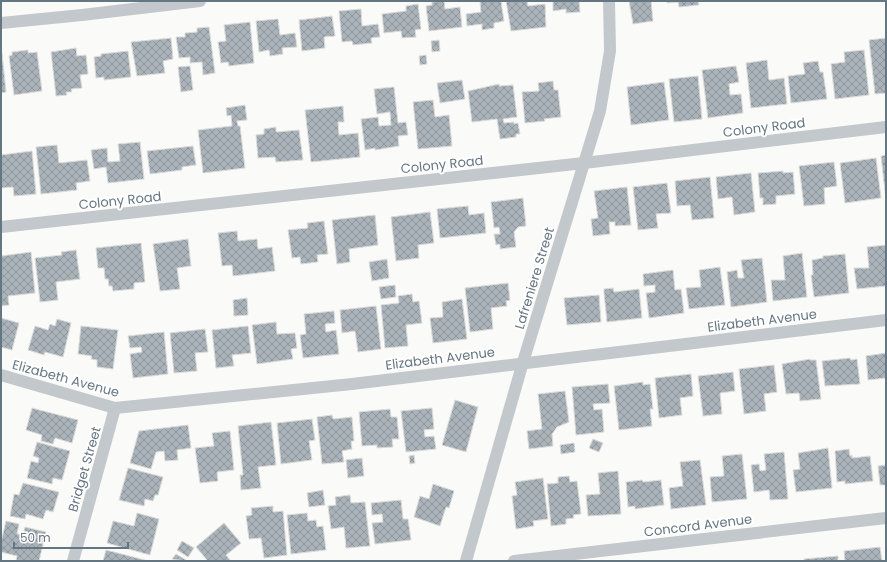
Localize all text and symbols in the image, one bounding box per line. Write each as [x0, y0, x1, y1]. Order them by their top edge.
street label: Colony Road [722, 113, 806, 142]
street label: Colony Road [400, 151, 484, 178]
street label: Colony Road [78, 187, 162, 214]
street label: Lafreniere Street [510, 225, 559, 331]
street label: Elizabeth Avenue [706, 304, 818, 337]
street label: Elizabeth Avenue [384, 342, 496, 375]
street label: Elizabeth Avenue [10, 355, 121, 402]
street label: Bridget Street [63, 424, 106, 514]
street label: Concord Avenue [643, 509, 753, 542]
scale bar [14, 524, 128, 550]
text: 50 m [20, 529, 51, 546]

